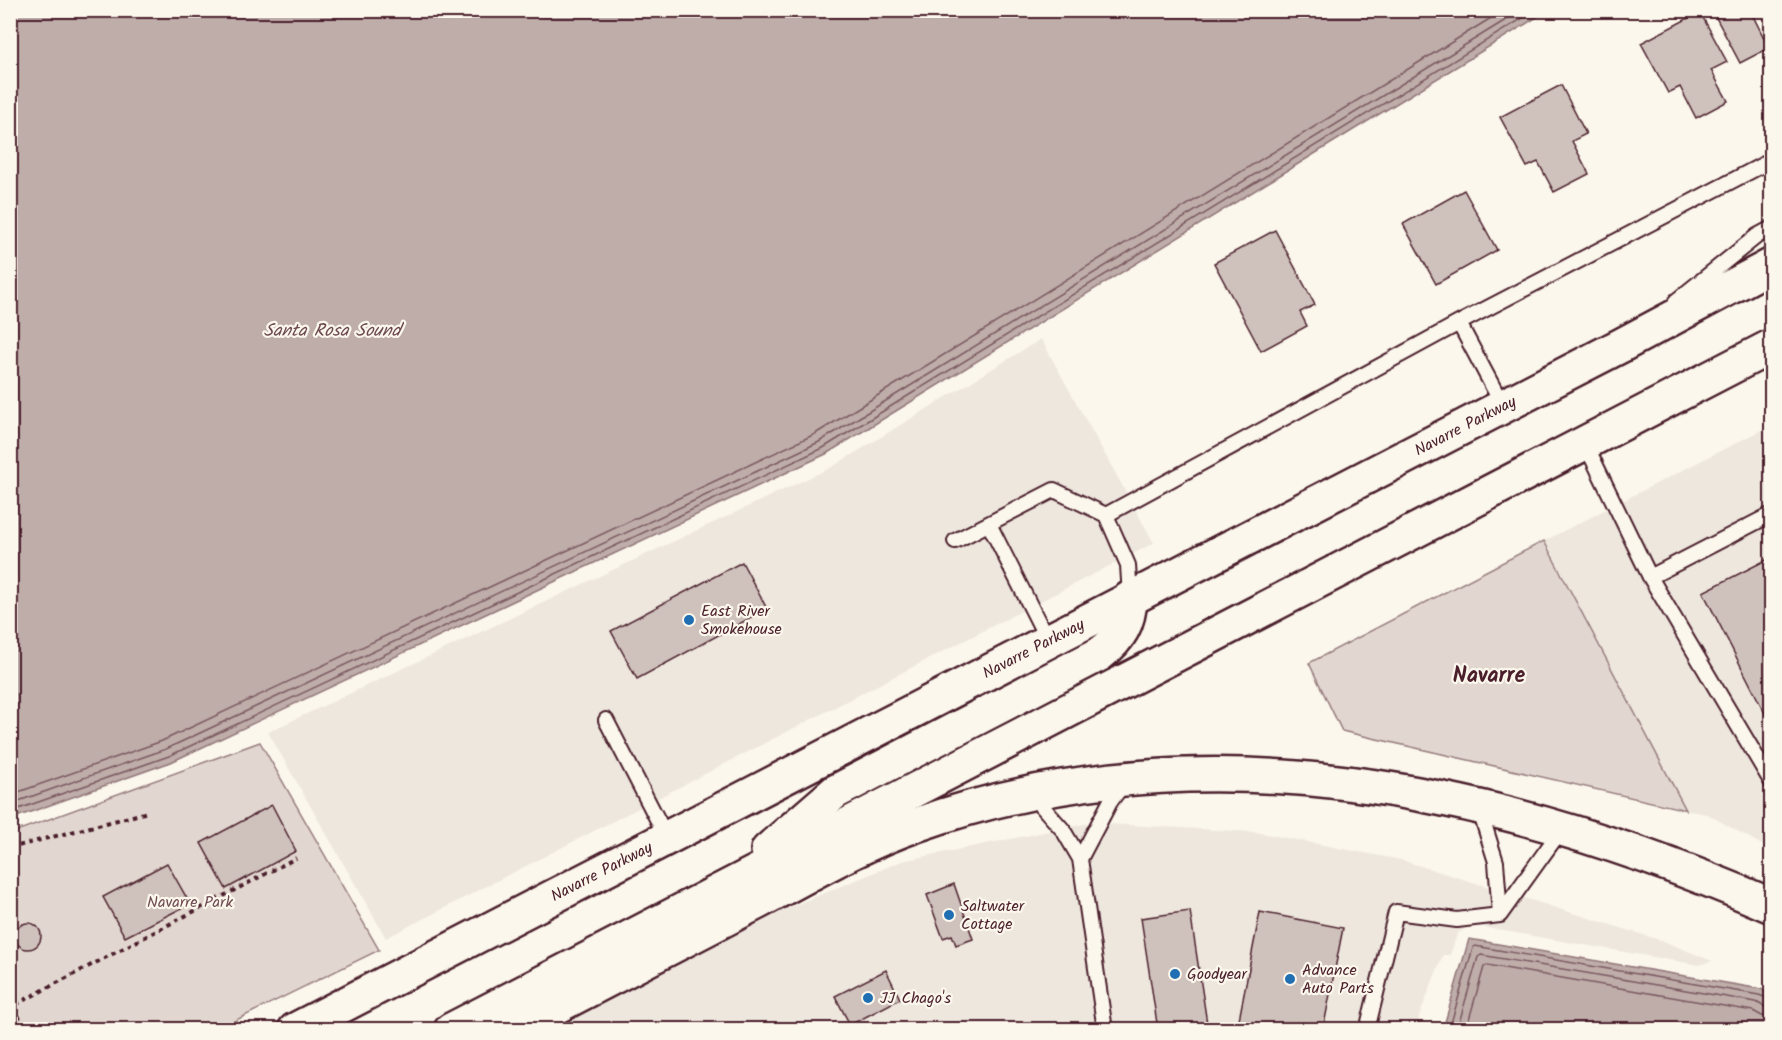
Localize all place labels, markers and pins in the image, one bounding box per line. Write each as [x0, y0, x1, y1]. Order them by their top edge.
place label: East River Smokehouse [701, 599, 782, 642]
marker: East River Smokehouse [682, 613, 696, 627]
place label: Saltwater Cottage [961, 894, 1026, 937]
marker: Saltwater Cottage [942, 908, 956, 922]
place label: Advance Auto Parts [1302, 958, 1374, 1001]
place label: Goodyear [1187, 962, 1248, 987]
marker: Goodyear [1168, 967, 1182, 981]
marker: Advance Auto Parts [1283, 972, 1297, 986]
place label: JJ Chago's [880, 986, 951, 1011]
marker: JJ Chago's [861, 991, 875, 1005]

